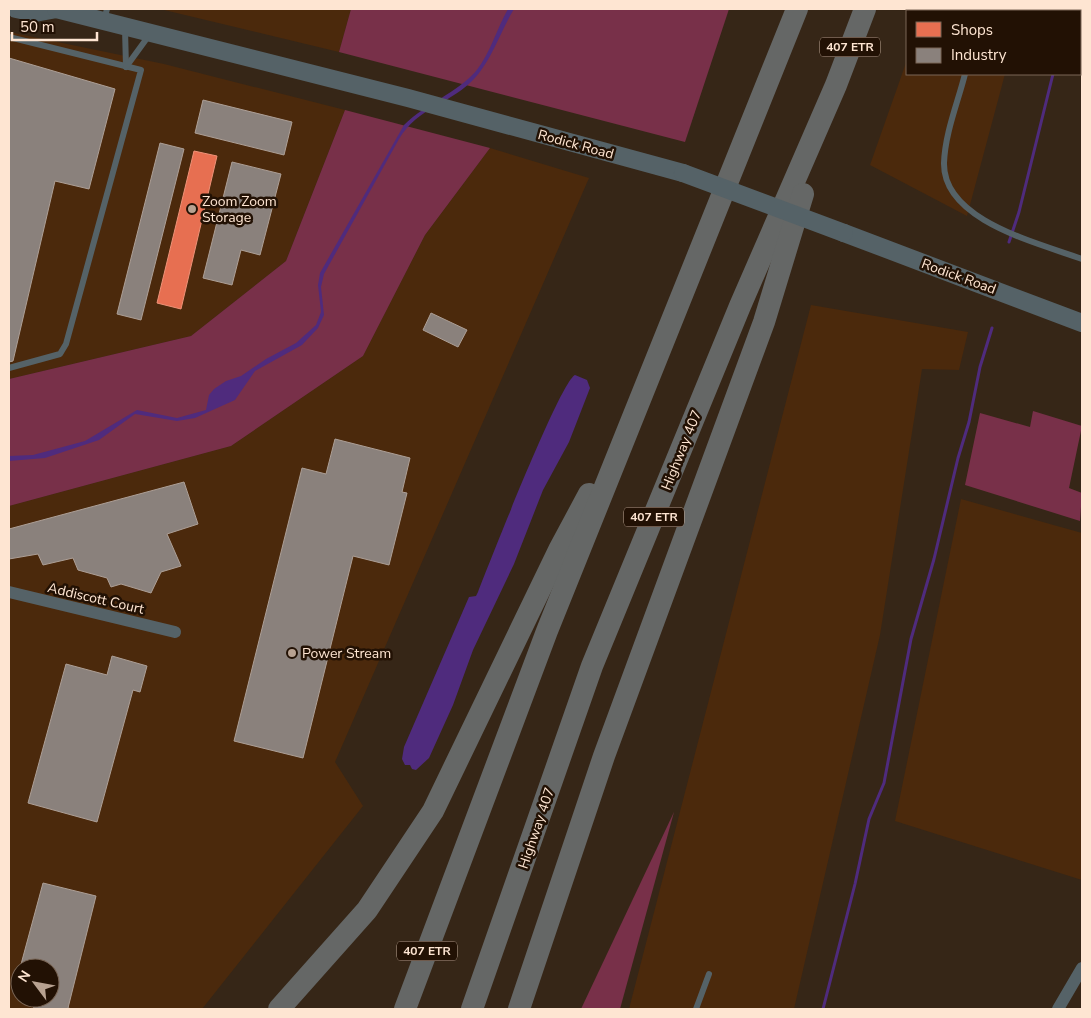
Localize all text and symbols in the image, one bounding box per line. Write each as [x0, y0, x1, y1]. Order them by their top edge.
scale bar [12, 10, 98, 42]
legend [906, 10, 1081, 75]
text: 50 m [20, 17, 55, 37]
text: Shops [951, 20, 993, 40]
road number: 407 ETR [820, 38, 880, 56]
text: Industry [951, 45, 1007, 65]
street label: Rodick Road [536, 125, 616, 164]
place label: Zoom Zoom Storage [202, 192, 277, 227]
marker: Zoom Zoom Storage [186, 203, 198, 215]
street label: Rodick Road [919, 254, 999, 299]
street label: Highway 407 [657, 407, 706, 493]
road number: 407 ETR [624, 508, 684, 526]
street label: Addiscott Court [46, 578, 146, 619]
place label: Power Stream [302, 644, 391, 663]
marker: Power Stream [286, 647, 298, 659]
street label: Highway 407 [514, 785, 559, 871]
road number: 407 ETR [397, 941, 457, 960]
north arrow [10, 958, 60, 1008]
text: N [14, 967, 35, 986]

